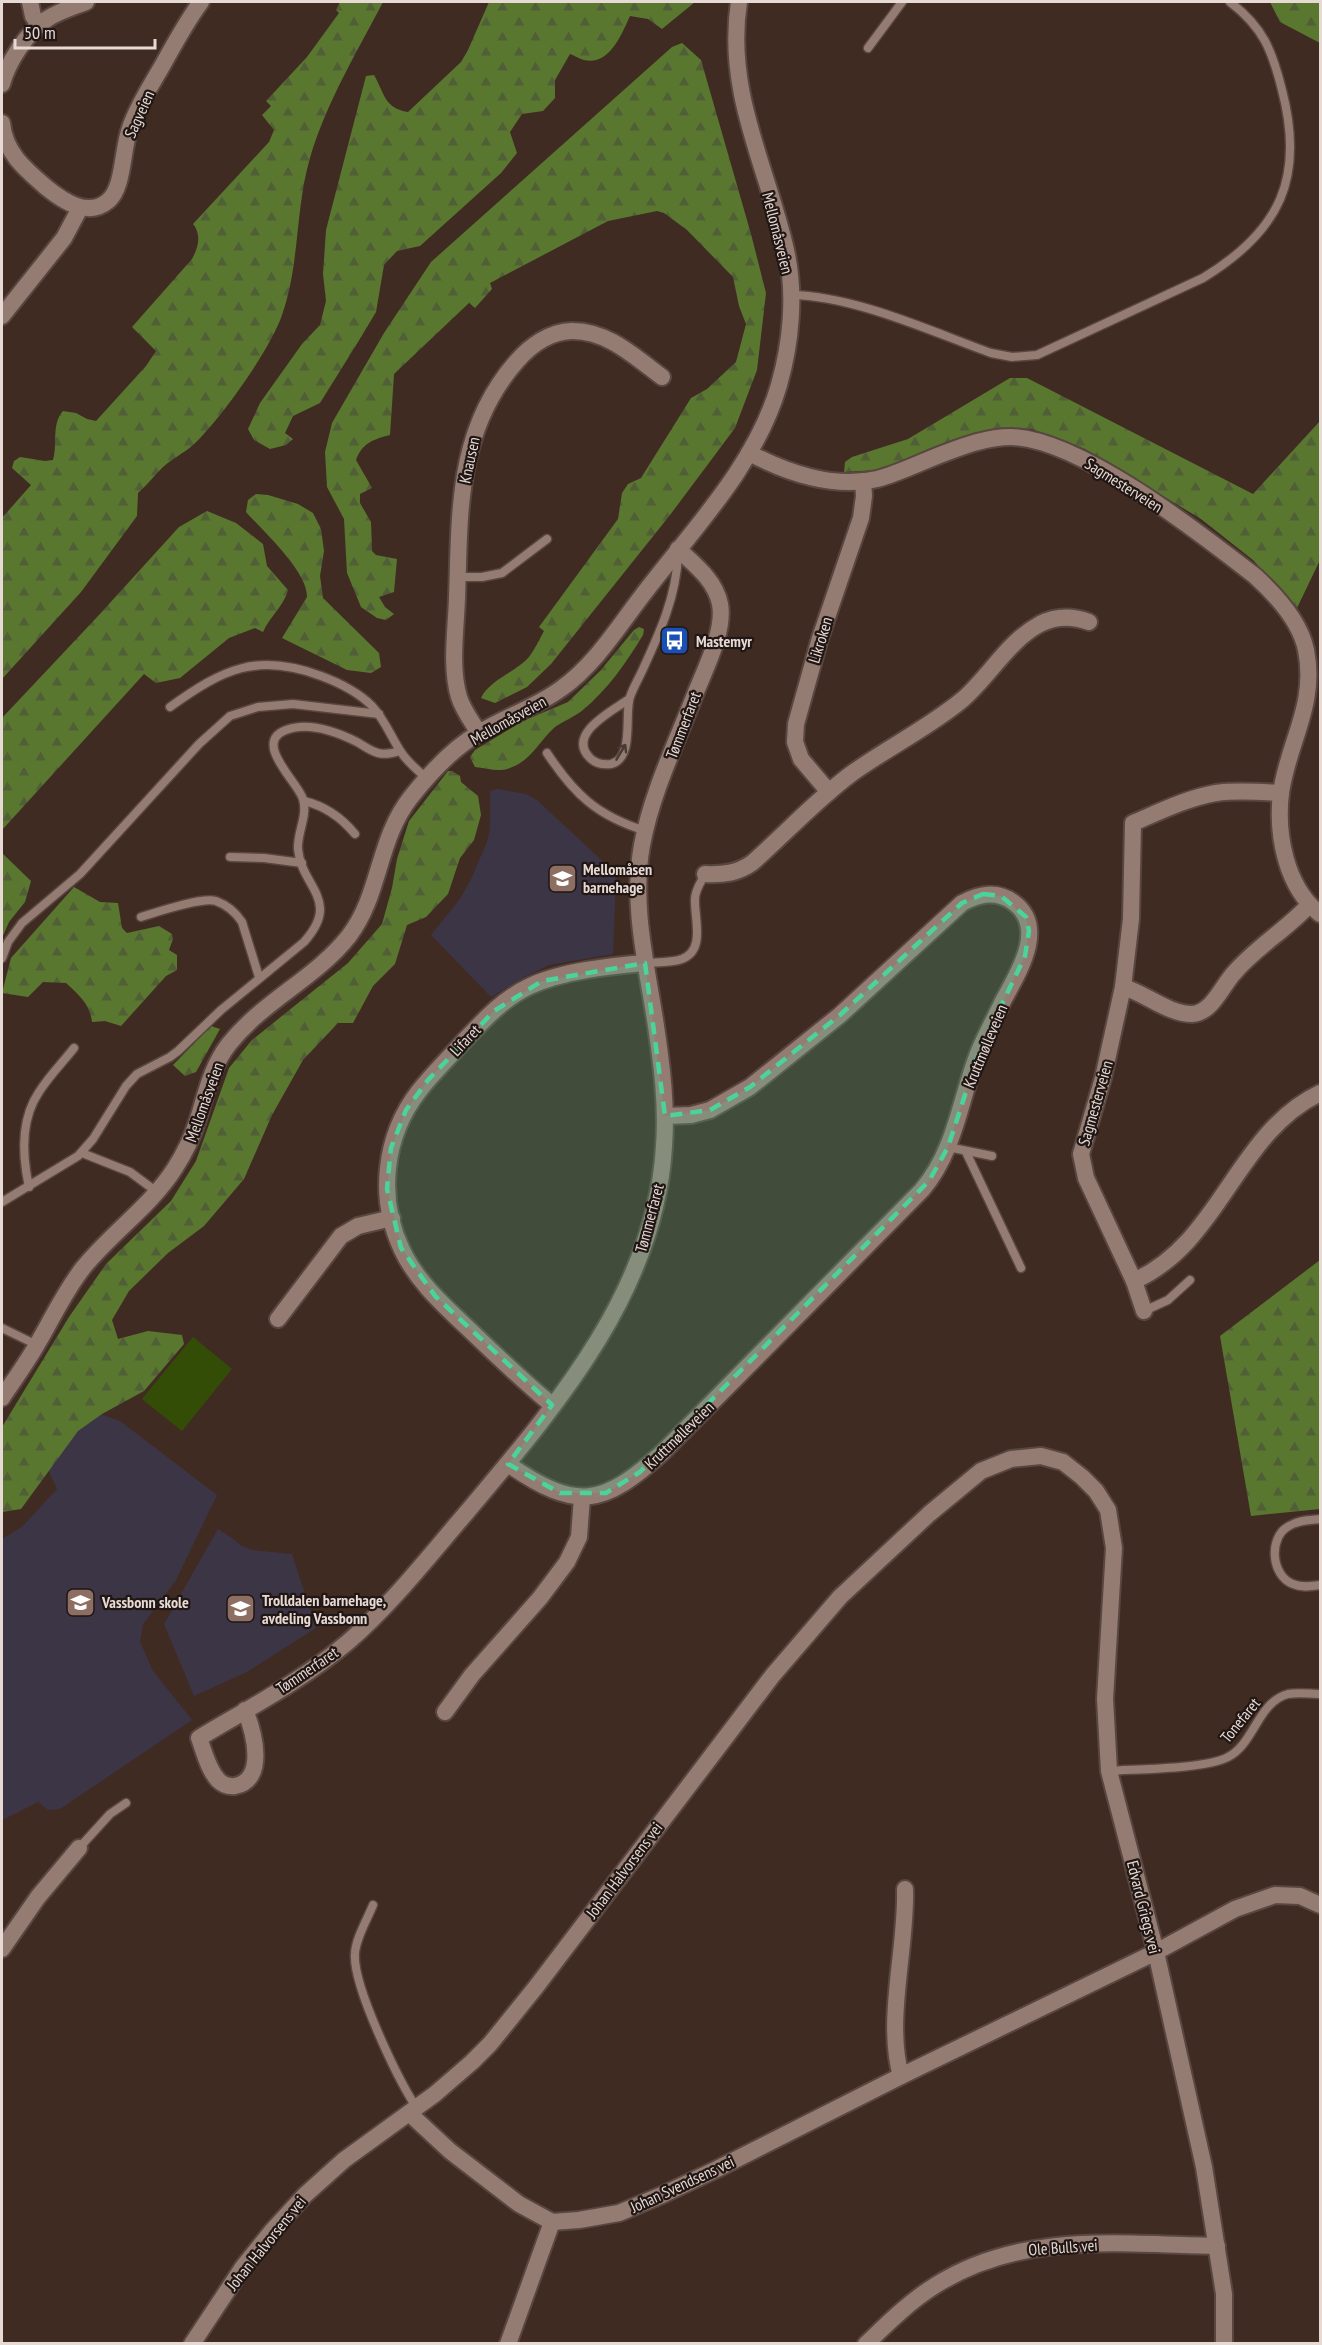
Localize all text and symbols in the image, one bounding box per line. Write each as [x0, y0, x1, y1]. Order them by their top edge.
scale bar [15, 12, 154, 50]
text: 50 m [24, 21, 56, 44]
street label: Sagveien [120, 87, 158, 141]
street label: Mellomåsveien [758, 190, 798, 276]
street label: Knausen [454, 435, 484, 485]
street label: Sagmesterveien [1081, 453, 1167, 517]
street label: Likroken [804, 614, 836, 666]
bus stop icon: Mastemyr [659, 625, 691, 657]
place label: Mastemyr [696, 631, 752, 651]
street label: Tømmerfaret [661, 688, 705, 761]
street label: Mellomåsveien [467, 691, 549, 749]
one-way arrow [614, 744, 627, 761]
place label: Mellomåsen barnehage [583, 859, 652, 897]
school or university icon: Mellomåsen barnehage [546, 862, 578, 894]
street label: Kruttmølleveien [958, 1001, 1012, 1091]
street label: Lifaret [445, 1020, 485, 1060]
street label: Sagmesterveien [1073, 1058, 1117, 1148]
street label: Mellomåsveien [180, 1059, 228, 1145]
street label: Tømmerfaret [630, 1181, 668, 1255]
street label: Kruttmølleveien [640, 1397, 718, 1473]
school or university icon: Vassbonn skole [65, 1586, 97, 1618]
place label: Trolldalen barnehage, avdeling Vassbonn [262, 1590, 386, 1628]
place label: Vassbonn skole [101, 1592, 189, 1612]
school or university icon: Trolldalen barnehage, avdeling Vassbonn [225, 1593, 257, 1625]
street label: Tømmerfaret [272, 1642, 342, 1698]
street label: Tonefaret [1216, 1693, 1264, 1746]
street label: Johan Halvorsens vei [581, 1818, 667, 1923]
street label: Edvard Griegs vei [1123, 1858, 1165, 1956]
street label: Johan Svendsens vei [626, 2151, 737, 2217]
street label: Johan Halvorsens vei [221, 2192, 310, 2295]
street label: Ole Bulls vei [1028, 2235, 1098, 2259]

